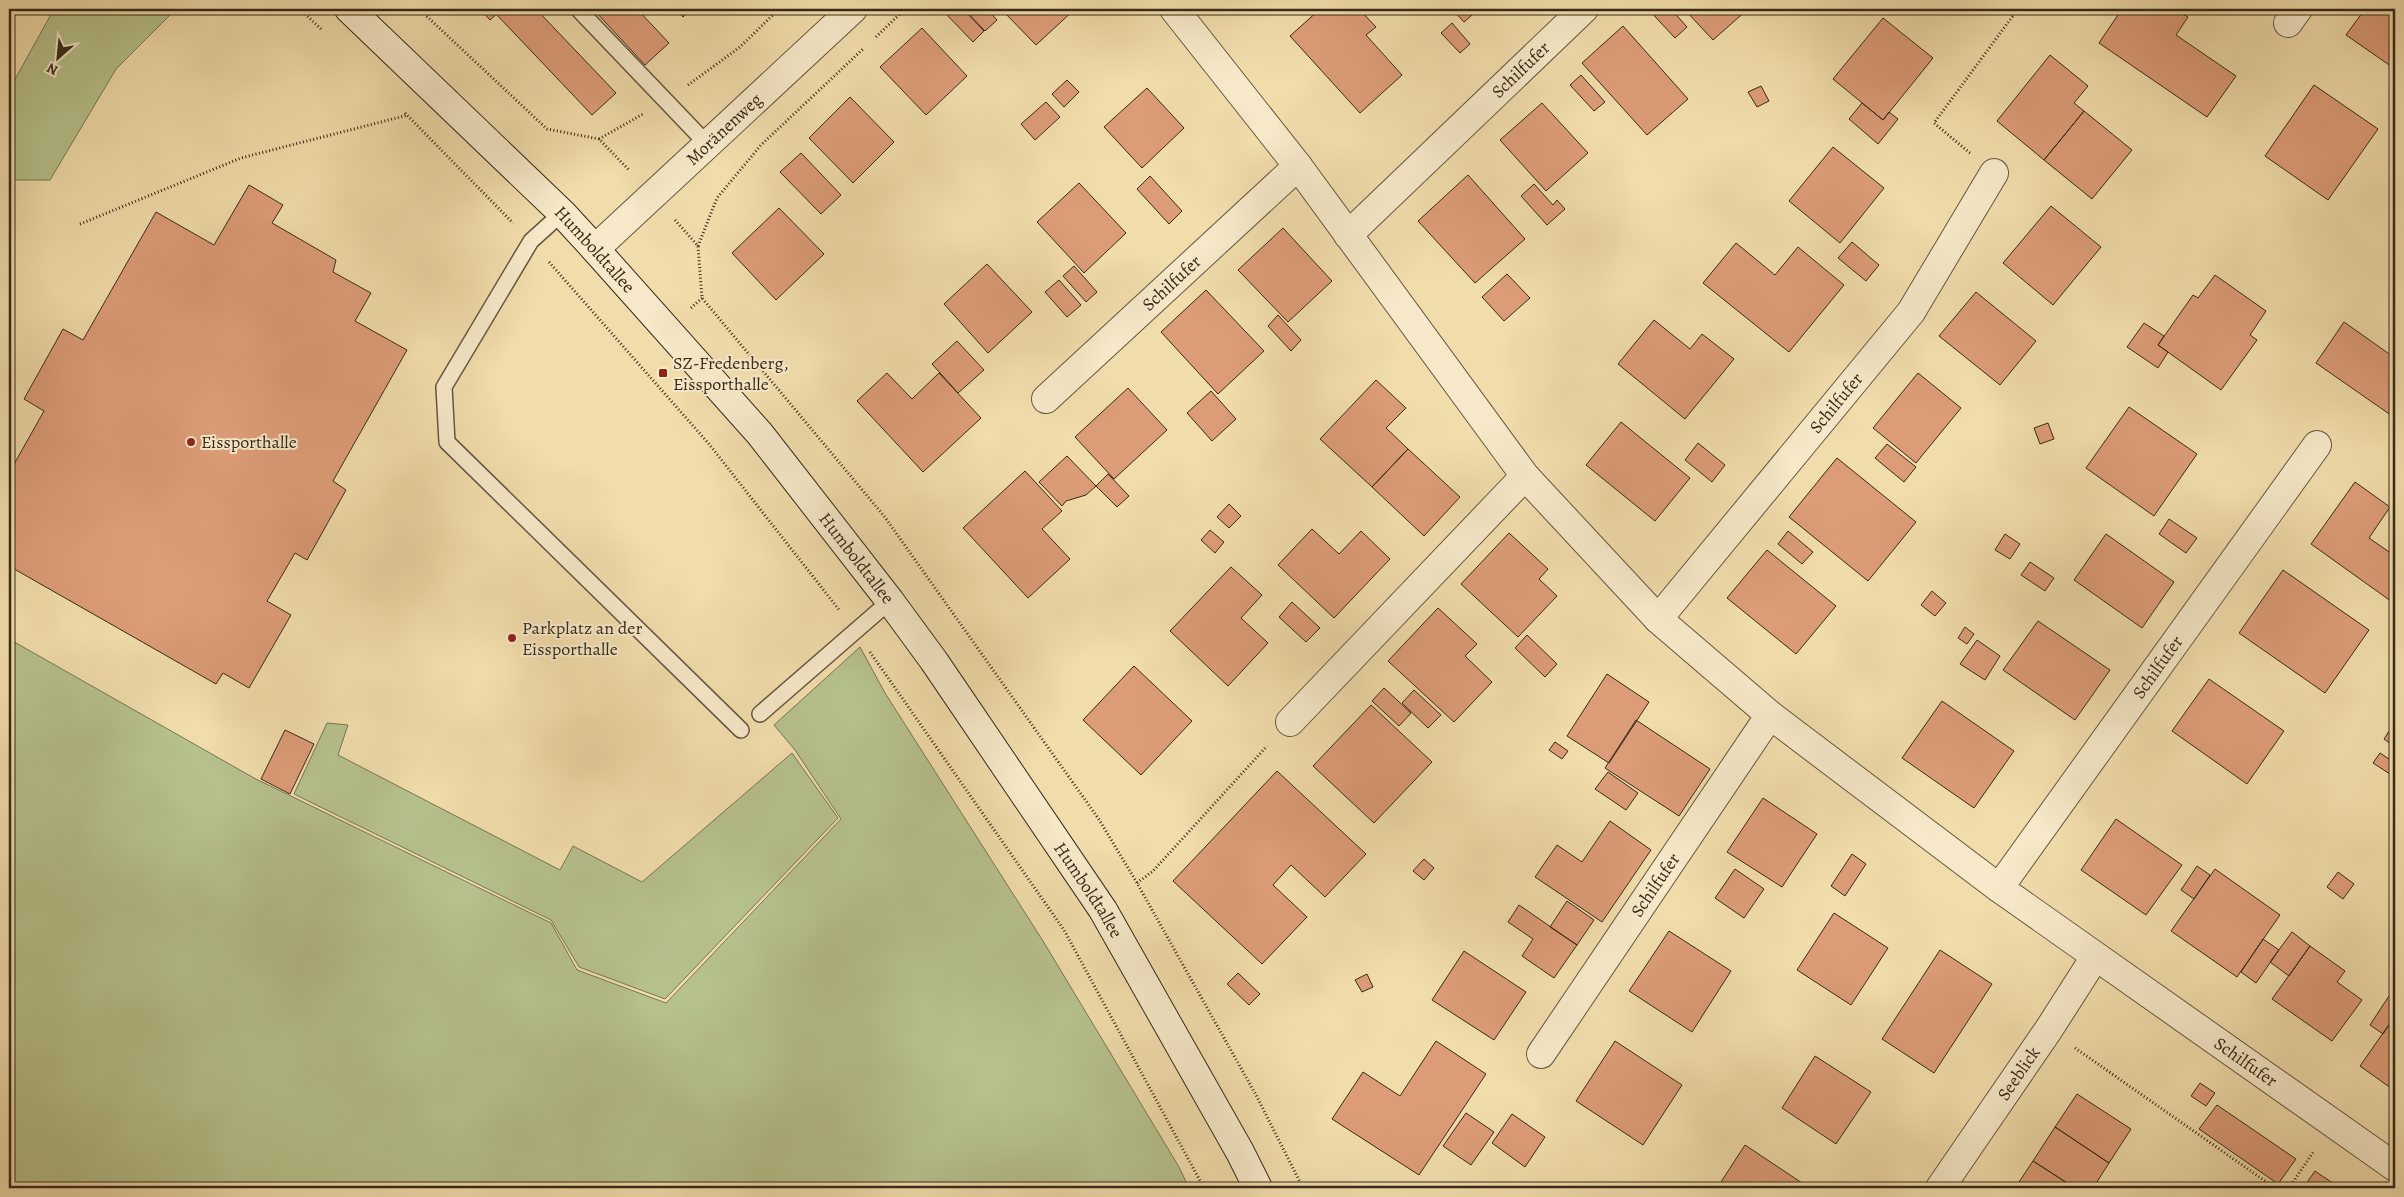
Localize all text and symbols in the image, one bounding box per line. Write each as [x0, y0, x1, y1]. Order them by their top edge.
north arrow [32, 32, 82, 82]
street label: Schilfufer [1486, 36, 1555, 103]
text: N [43, 58, 61, 80]
street label: Moränenweg [681, 88, 767, 171]
street label: Humboldtallee [549, 201, 641, 298]
street label: Schilfufer [1137, 250, 1206, 316]
place label: SZ-Fredenberg, Eissporthalle [673, 351, 789, 396]
marker: SZ-Fredenberg, Eissporthalle [657, 367, 669, 379]
street label: Schilfufer [1804, 367, 1868, 438]
place label: Eissporthalle [201, 430, 297, 454]
marker: Eissporthalle [185, 436, 197, 448]
street label: Humboldtallee [813, 507, 900, 609]
place label: Parkplatz an der Eissporthalle [522, 616, 642, 661]
street label: Schilfufer [2127, 631, 2188, 703]
marker: Parkplatz an der Eissporthalle [506, 632, 518, 644]
street label: Humboldtallee [1048, 837, 1128, 942]
street label: Schilfufer [1625, 848, 1685, 922]
street label: Schilfufer [2209, 1031, 2282, 1093]
street label: Seeblick [1992, 1042, 2046, 1105]

